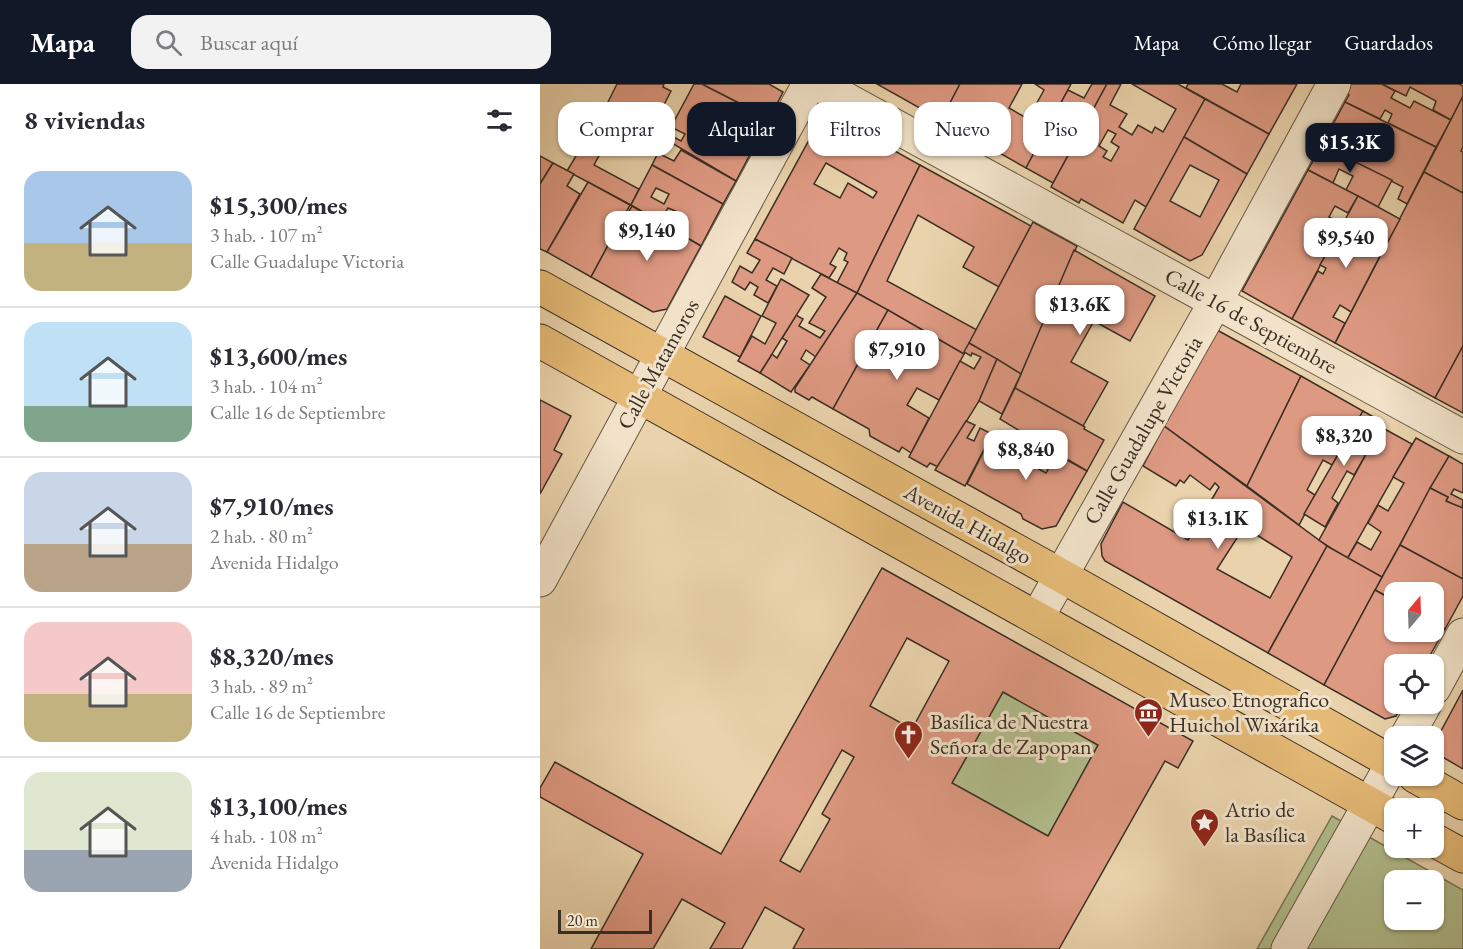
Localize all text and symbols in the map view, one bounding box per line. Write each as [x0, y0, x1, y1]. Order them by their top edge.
search box [131, 15, 551, 69]
text: Mapa [30, 24, 95, 60]
icon: search [152, 26, 185, 59]
text: Buscar aquí [200, 28, 298, 57]
text: Mapa [1134, 29, 1179, 56]
text: Cómo llegar [1212, 29, 1311, 56]
text: Guardados [1344, 29, 1433, 56]
chip: Comprar [558, 102, 675, 156]
chip: Alquilar [687, 102, 796, 156]
chip: Filtros [808, 102, 902, 156]
chip: Nuevo [914, 102, 1011, 156]
chip: Piso [1023, 102, 1099, 156]
text: 8 viviendas [24, 103, 145, 137]
icon: filters [483, 104, 516, 137]
pin: $15.3K [1301, 123, 1399, 174]
text: $15.3K [1319, 129, 1381, 155]
text: $15,300/mes [210, 188, 347, 222]
icon: home [72, 195, 144, 267]
pin: $9,140 [598, 211, 696, 262]
text: $9,140 [619, 217, 675, 243]
pin: $9,540 [1297, 218, 1395, 269]
text: 3 hab. · 107 m² [210, 222, 323, 248]
text: $9,540 [1318, 224, 1374, 250]
text: Calle Guadalupe Victoria [210, 248, 404, 274]
street label: Calle 16 de Septiembre [1160, 262, 1343, 381]
pin: $13.6K [1031, 285, 1129, 336]
text: $13.6K [1049, 291, 1111, 317]
street label: Calle Matamoros [610, 293, 706, 435]
pin: $7,910 [848, 330, 946, 381]
street label: Calle Guadalupe Victoria [1077, 330, 1209, 530]
text: $7,910 [869, 336, 925, 362]
text: $13,600/mes [210, 339, 347, 373]
icon: home [72, 346, 144, 418]
text: 3 hab. · 104 m² [210, 373, 323, 399]
text: Calle 16 de Septiembre [210, 399, 386, 425]
pin: $8,320 [1295, 416, 1393, 467]
text: $8,320 [1316, 422, 1372, 448]
pin: $8,840 [977, 430, 1075, 481]
text: $8,840 [998, 436, 1054, 462]
street label: Avenida Hidalgo [898, 477, 1037, 571]
text: $7,910/mes [210, 489, 334, 523]
icon: home [72, 496, 144, 568]
pin: $13.1K [1169, 499, 1267, 550]
text: $13.1K [1187, 505, 1249, 531]
text: 2 hab. · 80 m² [210, 523, 313, 549]
text: Avenida Hidalgo [210, 549, 339, 575]
north arrow [1384, 582, 1444, 642]
map controls [1384, 582, 1444, 930]
text: $8,320/mes [210, 639, 334, 673]
icon: home [72, 646, 144, 718]
button: locate [1384, 654, 1444, 714]
text: 3 hab. · 89 m² [210, 673, 313, 699]
place label: Museo Etnografico Huichol Wixárika [1169, 685, 1329, 739]
museum icon: Museo Etnografico Huichol Wixárika [1132, 696, 1164, 738]
text: Calle 16 de Septiembre [210, 699, 386, 725]
place label: Basílica de Nuestra Señora de Zapopan [930, 707, 1092, 761]
church icon: Basílica de Nuestra Señora de Zapopan [893, 718, 925, 760]
button: layers [1384, 726, 1444, 786]
text: $13,100/mes [210, 789, 347, 823]
place label: Atrio de la Basílica [1224, 795, 1306, 849]
icon: home [72, 796, 144, 868]
button: + [1384, 798, 1444, 858]
place icon: Atrio de la Basílica [1188, 806, 1220, 848]
text: 4 hab. · 108 m² [210, 823, 323, 849]
text: Avenida Hidalgo [210, 849, 339, 875]
button: − [1384, 870, 1444, 930]
scale bar [558, 907, 652, 934]
text: 20 m [567, 910, 598, 931]

